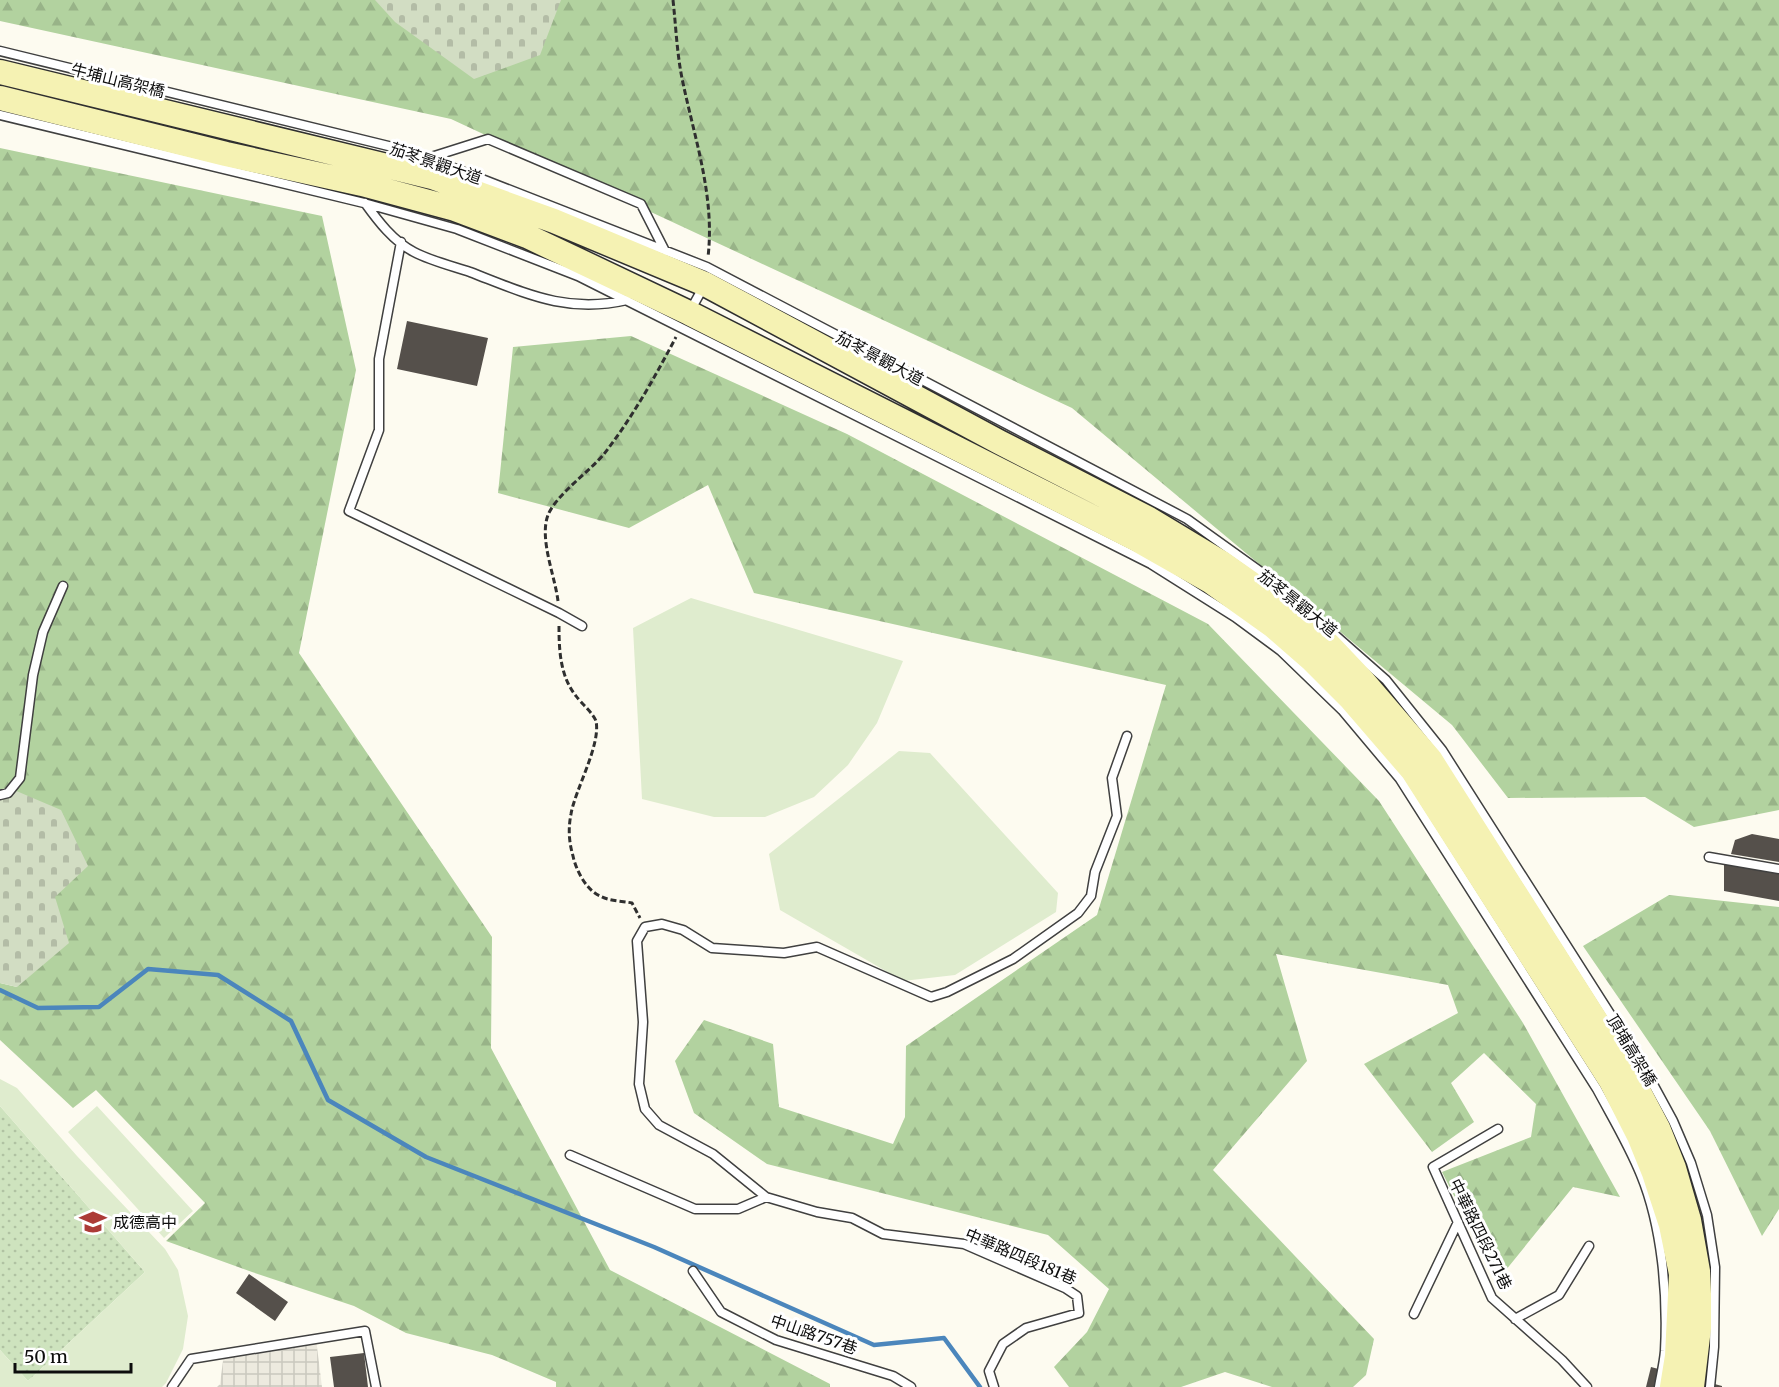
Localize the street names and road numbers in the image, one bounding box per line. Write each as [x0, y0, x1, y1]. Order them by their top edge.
street label: 牛埔山高架橋 [69, 59, 167, 101]
street label: 茄苳景觀大道 [387, 138, 485, 188]
street label: 茄苳景觀大道 [833, 327, 927, 389]
street label: 茄苳景觀大道 [1254, 565, 1342, 641]
street label: 頂埔高架橋 [1603, 1011, 1661, 1089]
street label: 中華路四段271巷 [1445, 1175, 1517, 1293]
street label: 中華路四段181巷 [962, 1224, 1080, 1288]
street label: 中山路757巷 [768, 1310, 860, 1358]

